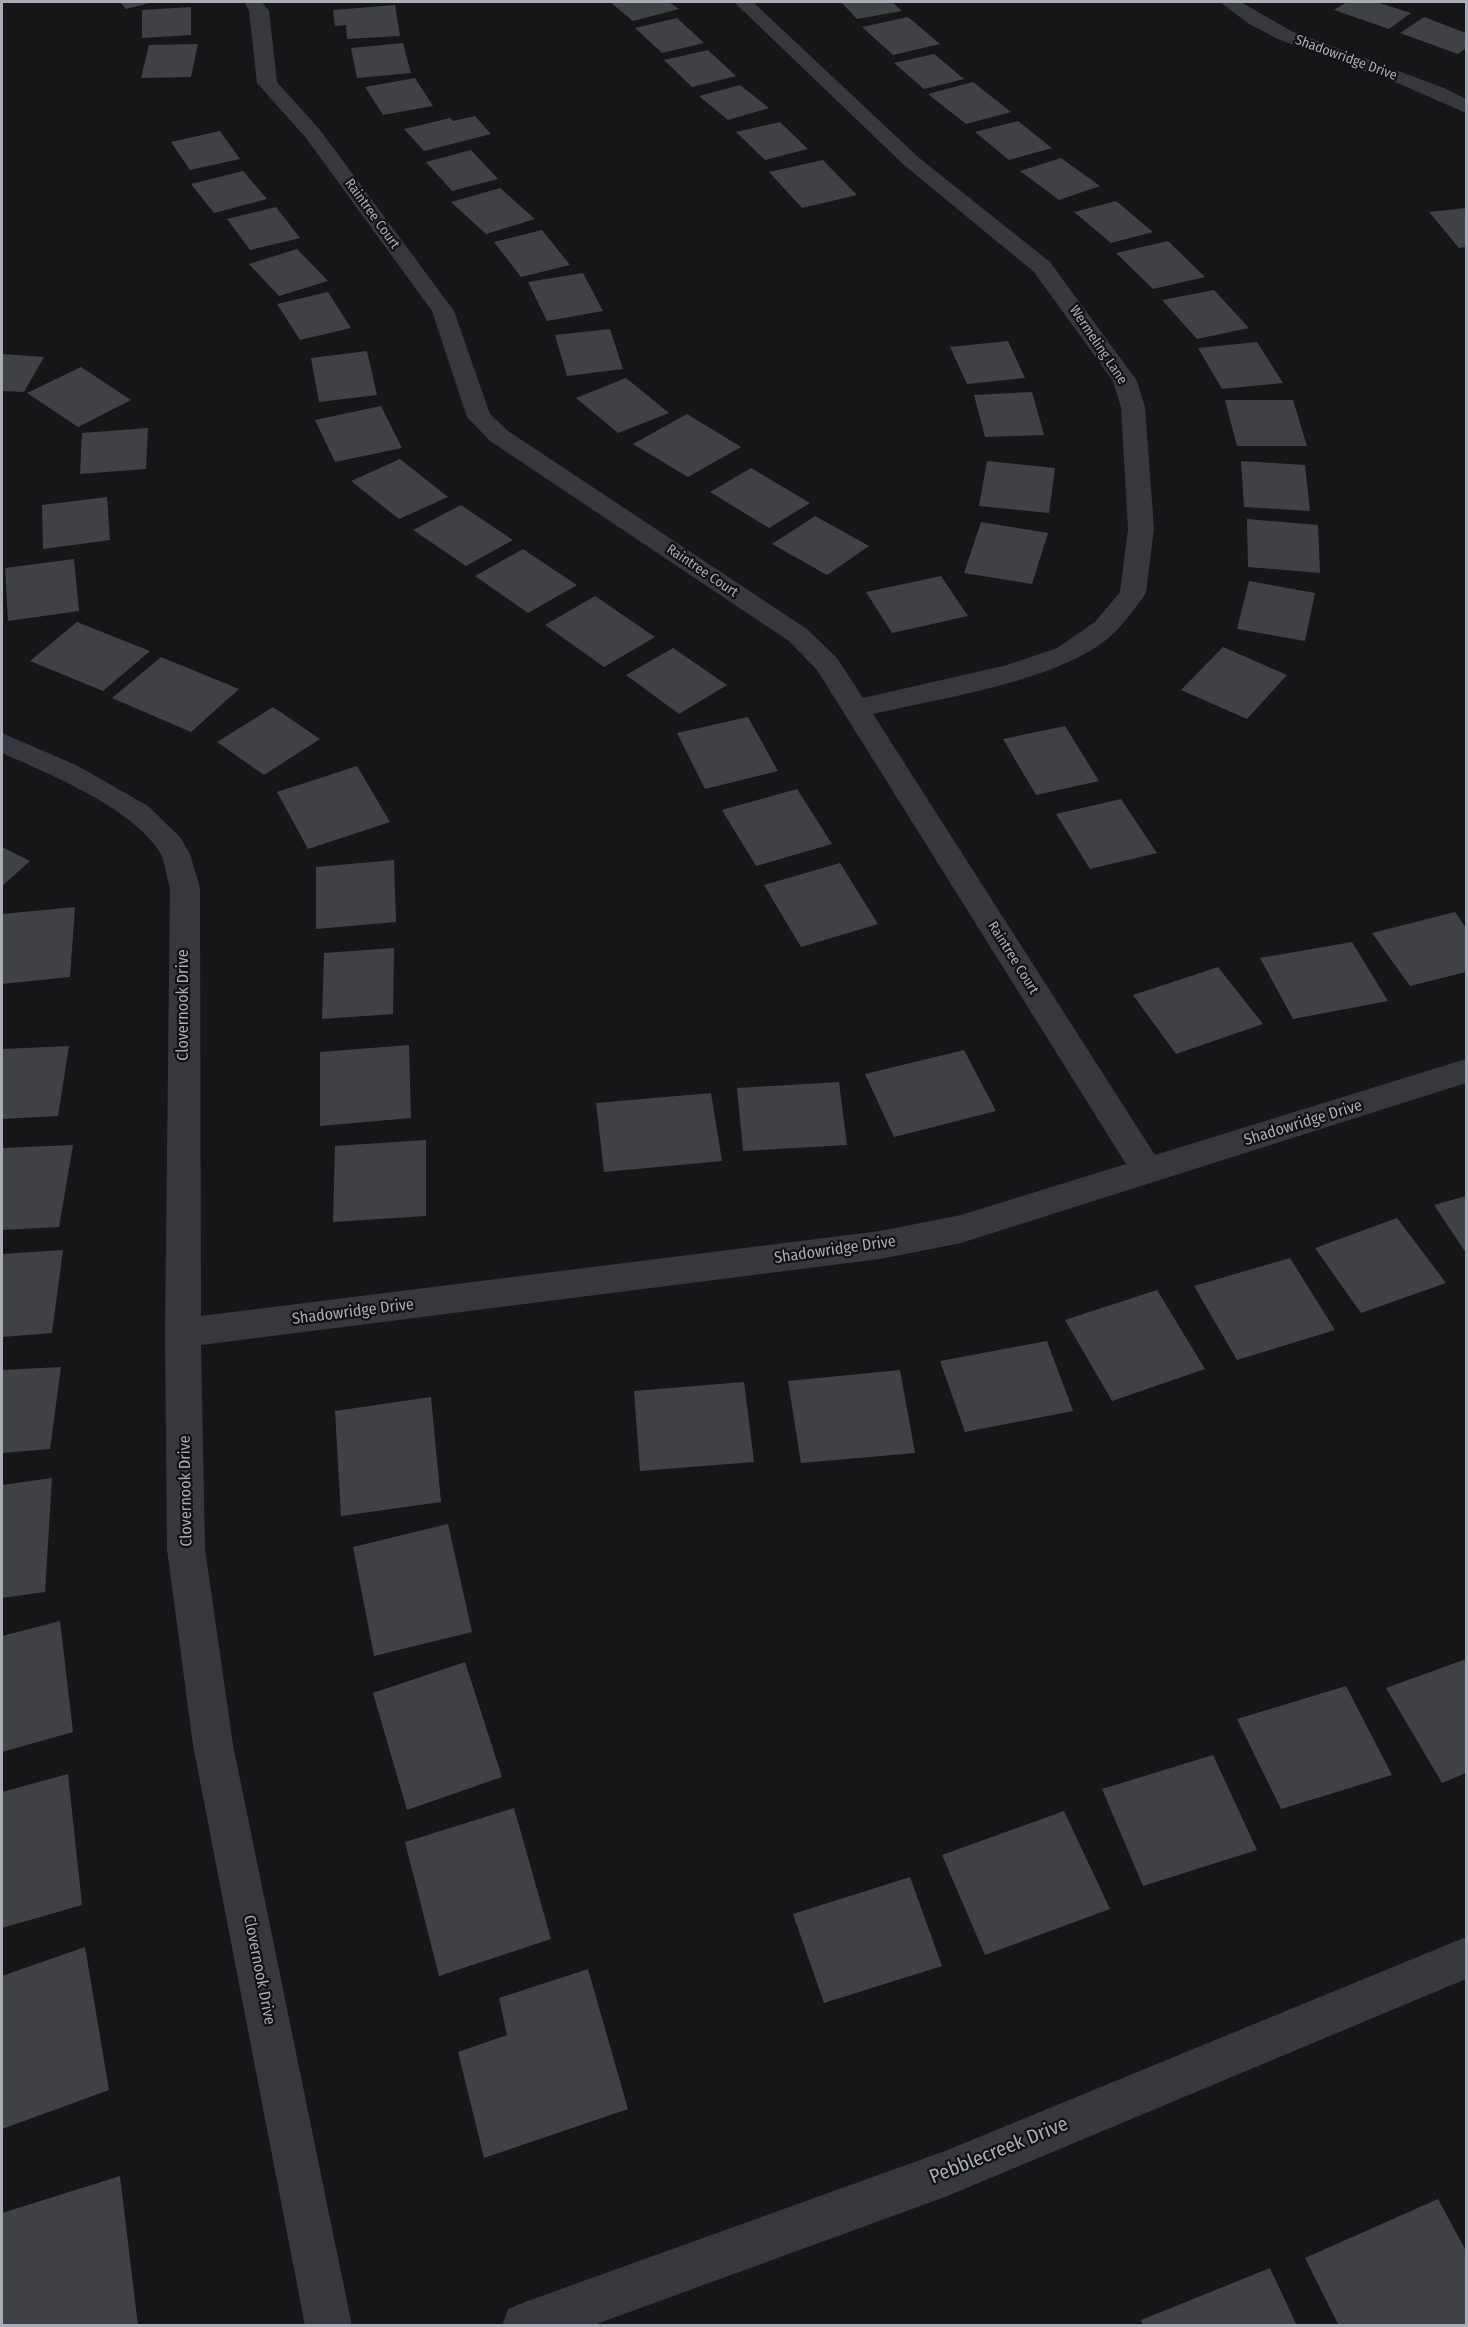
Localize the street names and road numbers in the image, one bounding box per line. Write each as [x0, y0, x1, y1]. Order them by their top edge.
street label: Shadowridge Drive [1293, 32, 1399, 84]
street label: Raintree Court [341, 176, 403, 252]
street label: Wermeling Lane [1065, 302, 1131, 388]
street label: Raintree Court [663, 541, 741, 601]
street label: Raintree Court [984, 919, 1042, 997]
street label: Clovernook Drive [174, 949, 194, 1061]
street label: Shadowridge Drive [1242, 1096, 1364, 1150]
street label: Shadowridge Drive [773, 1232, 897, 1268]
street label: Shadowridge Drive [291, 1295, 415, 1329]
street label: Clovernook Drive [175, 1435, 197, 1547]
street label: Clovernook Drive [239, 1914, 279, 2026]
street label: Pebblecreek Drive [926, 2112, 1072, 2190]

